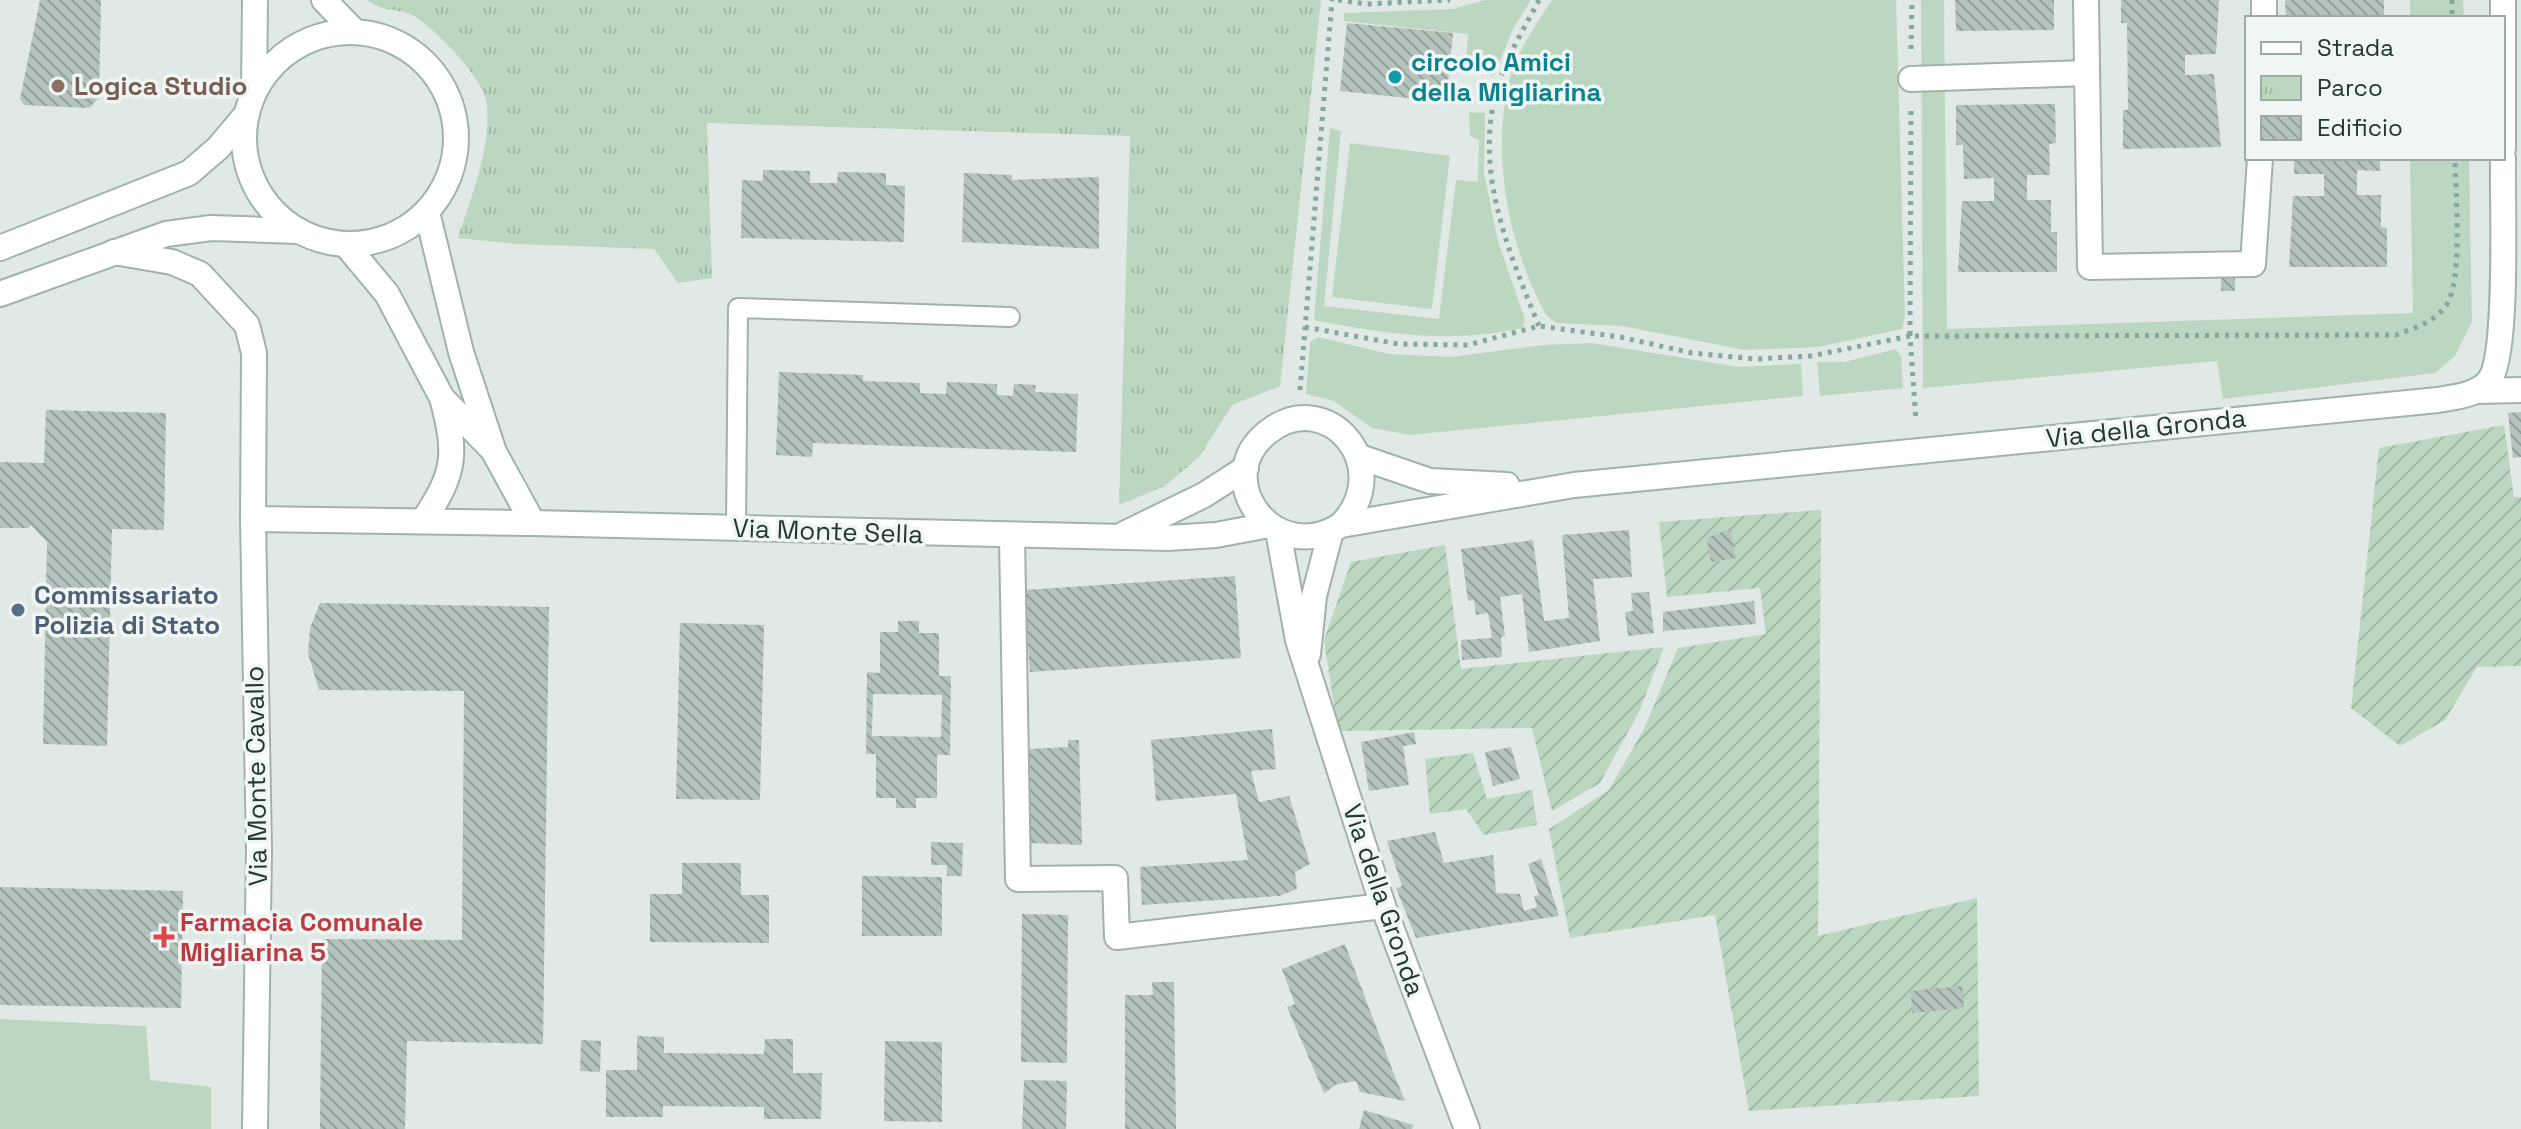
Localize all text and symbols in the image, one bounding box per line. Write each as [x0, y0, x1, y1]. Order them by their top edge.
legend [2245, 16, 2505, 160]
text: Strada [2317, 32, 2394, 63]
place label: circolo Amici della Migliarina [1411, 45, 1602, 109]
marker: circolo Amici della Migliarina [1386, 68, 1404, 86]
place label: Logica Studio [74, 69, 247, 103]
text: Parco [2317, 72, 2383, 103]
marker: Logica Studio [49, 77, 67, 95]
text: Edificio [2317, 112, 2403, 143]
street label: Via della Gronda [2044, 401, 2248, 455]
street label: Via Monte Sella [732, 511, 924, 551]
place label: Commissariato Polizia di Stato [34, 578, 220, 642]
marker: Commissariato Polizia di Stato [9, 601, 27, 619]
street label: Via Monte Cavallo [237, 666, 275, 886]
street label: Via della Gronda [1335, 800, 1433, 1001]
place label: Farmacia Comunale Migliarina 5 [180, 905, 423, 969]
marker: Farmacia Comunale Migliarina 5 [155, 928, 173, 946]

